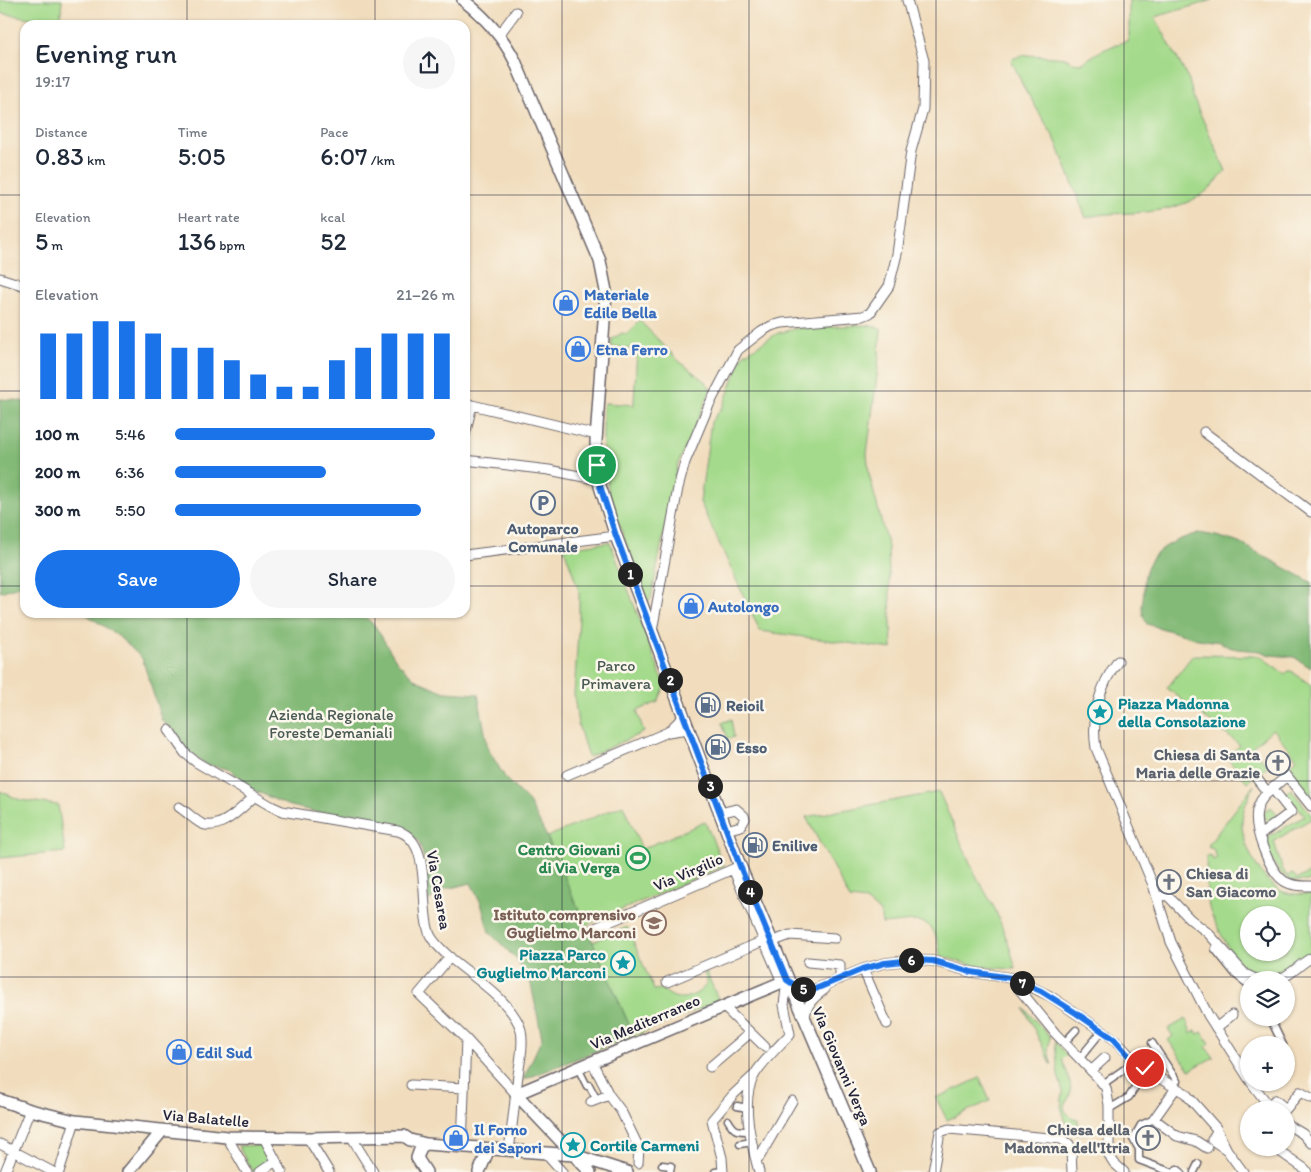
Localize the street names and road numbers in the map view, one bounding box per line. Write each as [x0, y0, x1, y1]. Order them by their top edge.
street label: Via Cesarea [423, 849, 455, 932]
street label: Via Virgilio [650, 849, 726, 895]
street label: Via Mediterraneo [587, 990, 703, 1054]
street label: Via Giovanni Verga [808, 1004, 876, 1129]
street label: Via Balatelle [162, 1105, 250, 1131]

